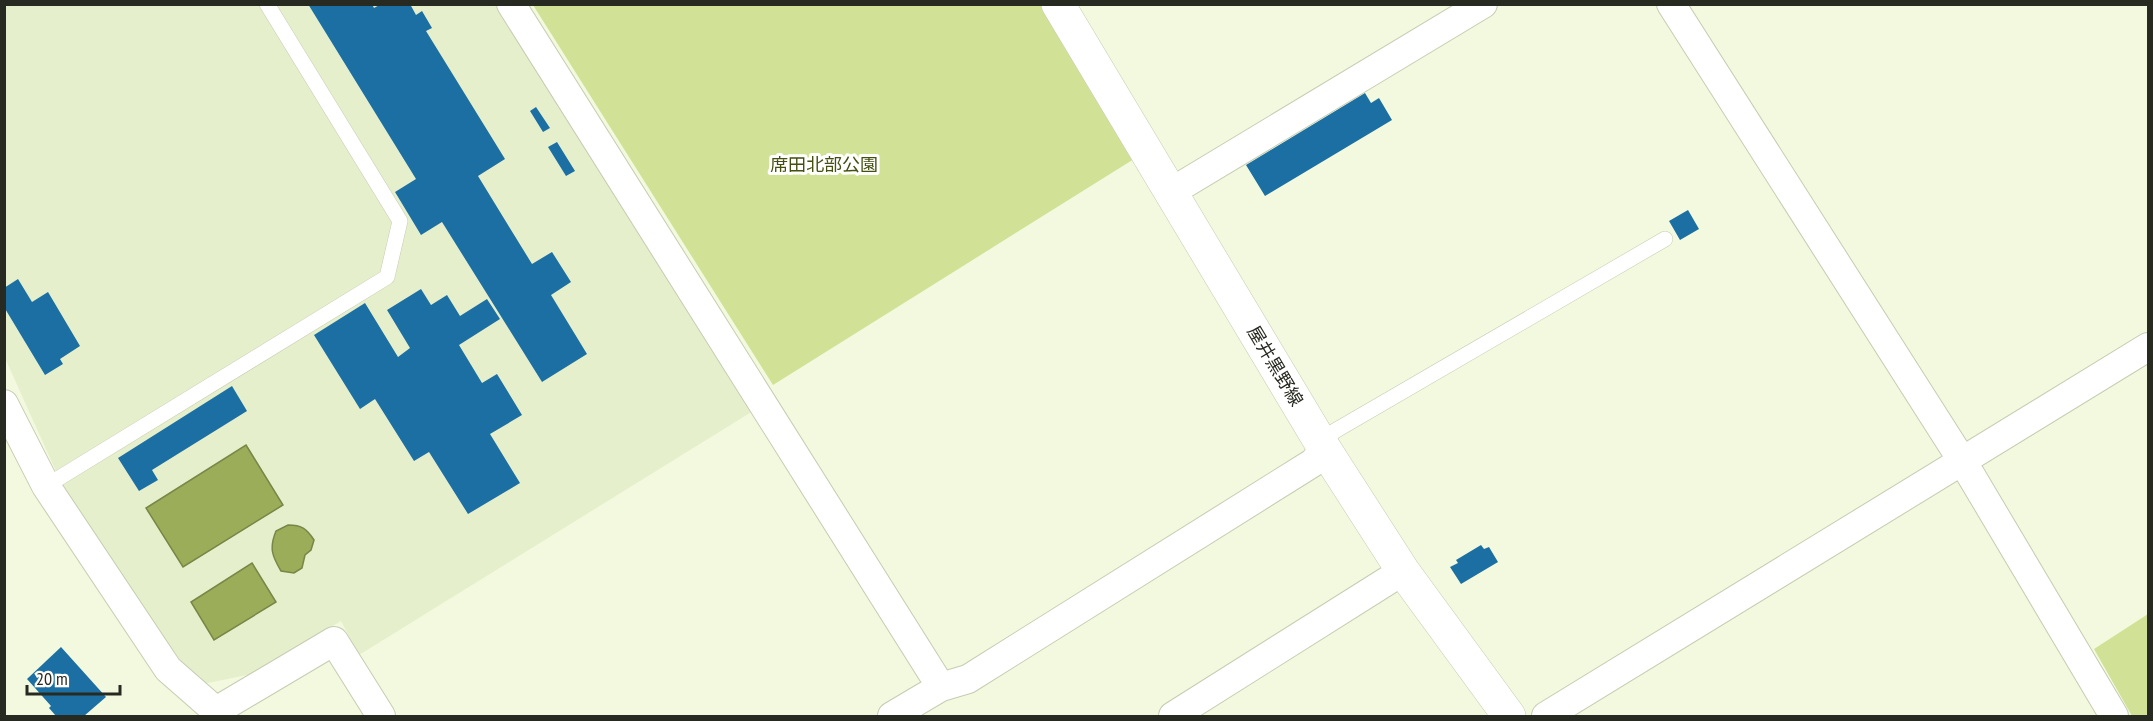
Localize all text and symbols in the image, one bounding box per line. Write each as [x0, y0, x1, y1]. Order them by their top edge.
park label: 席田北部公園 [770, 153, 878, 176]
street label: 屋井黒野線 [1242, 321, 1308, 410]
scale bar [27, 658, 120, 696]
text: 20 m [36, 667, 68, 690]

